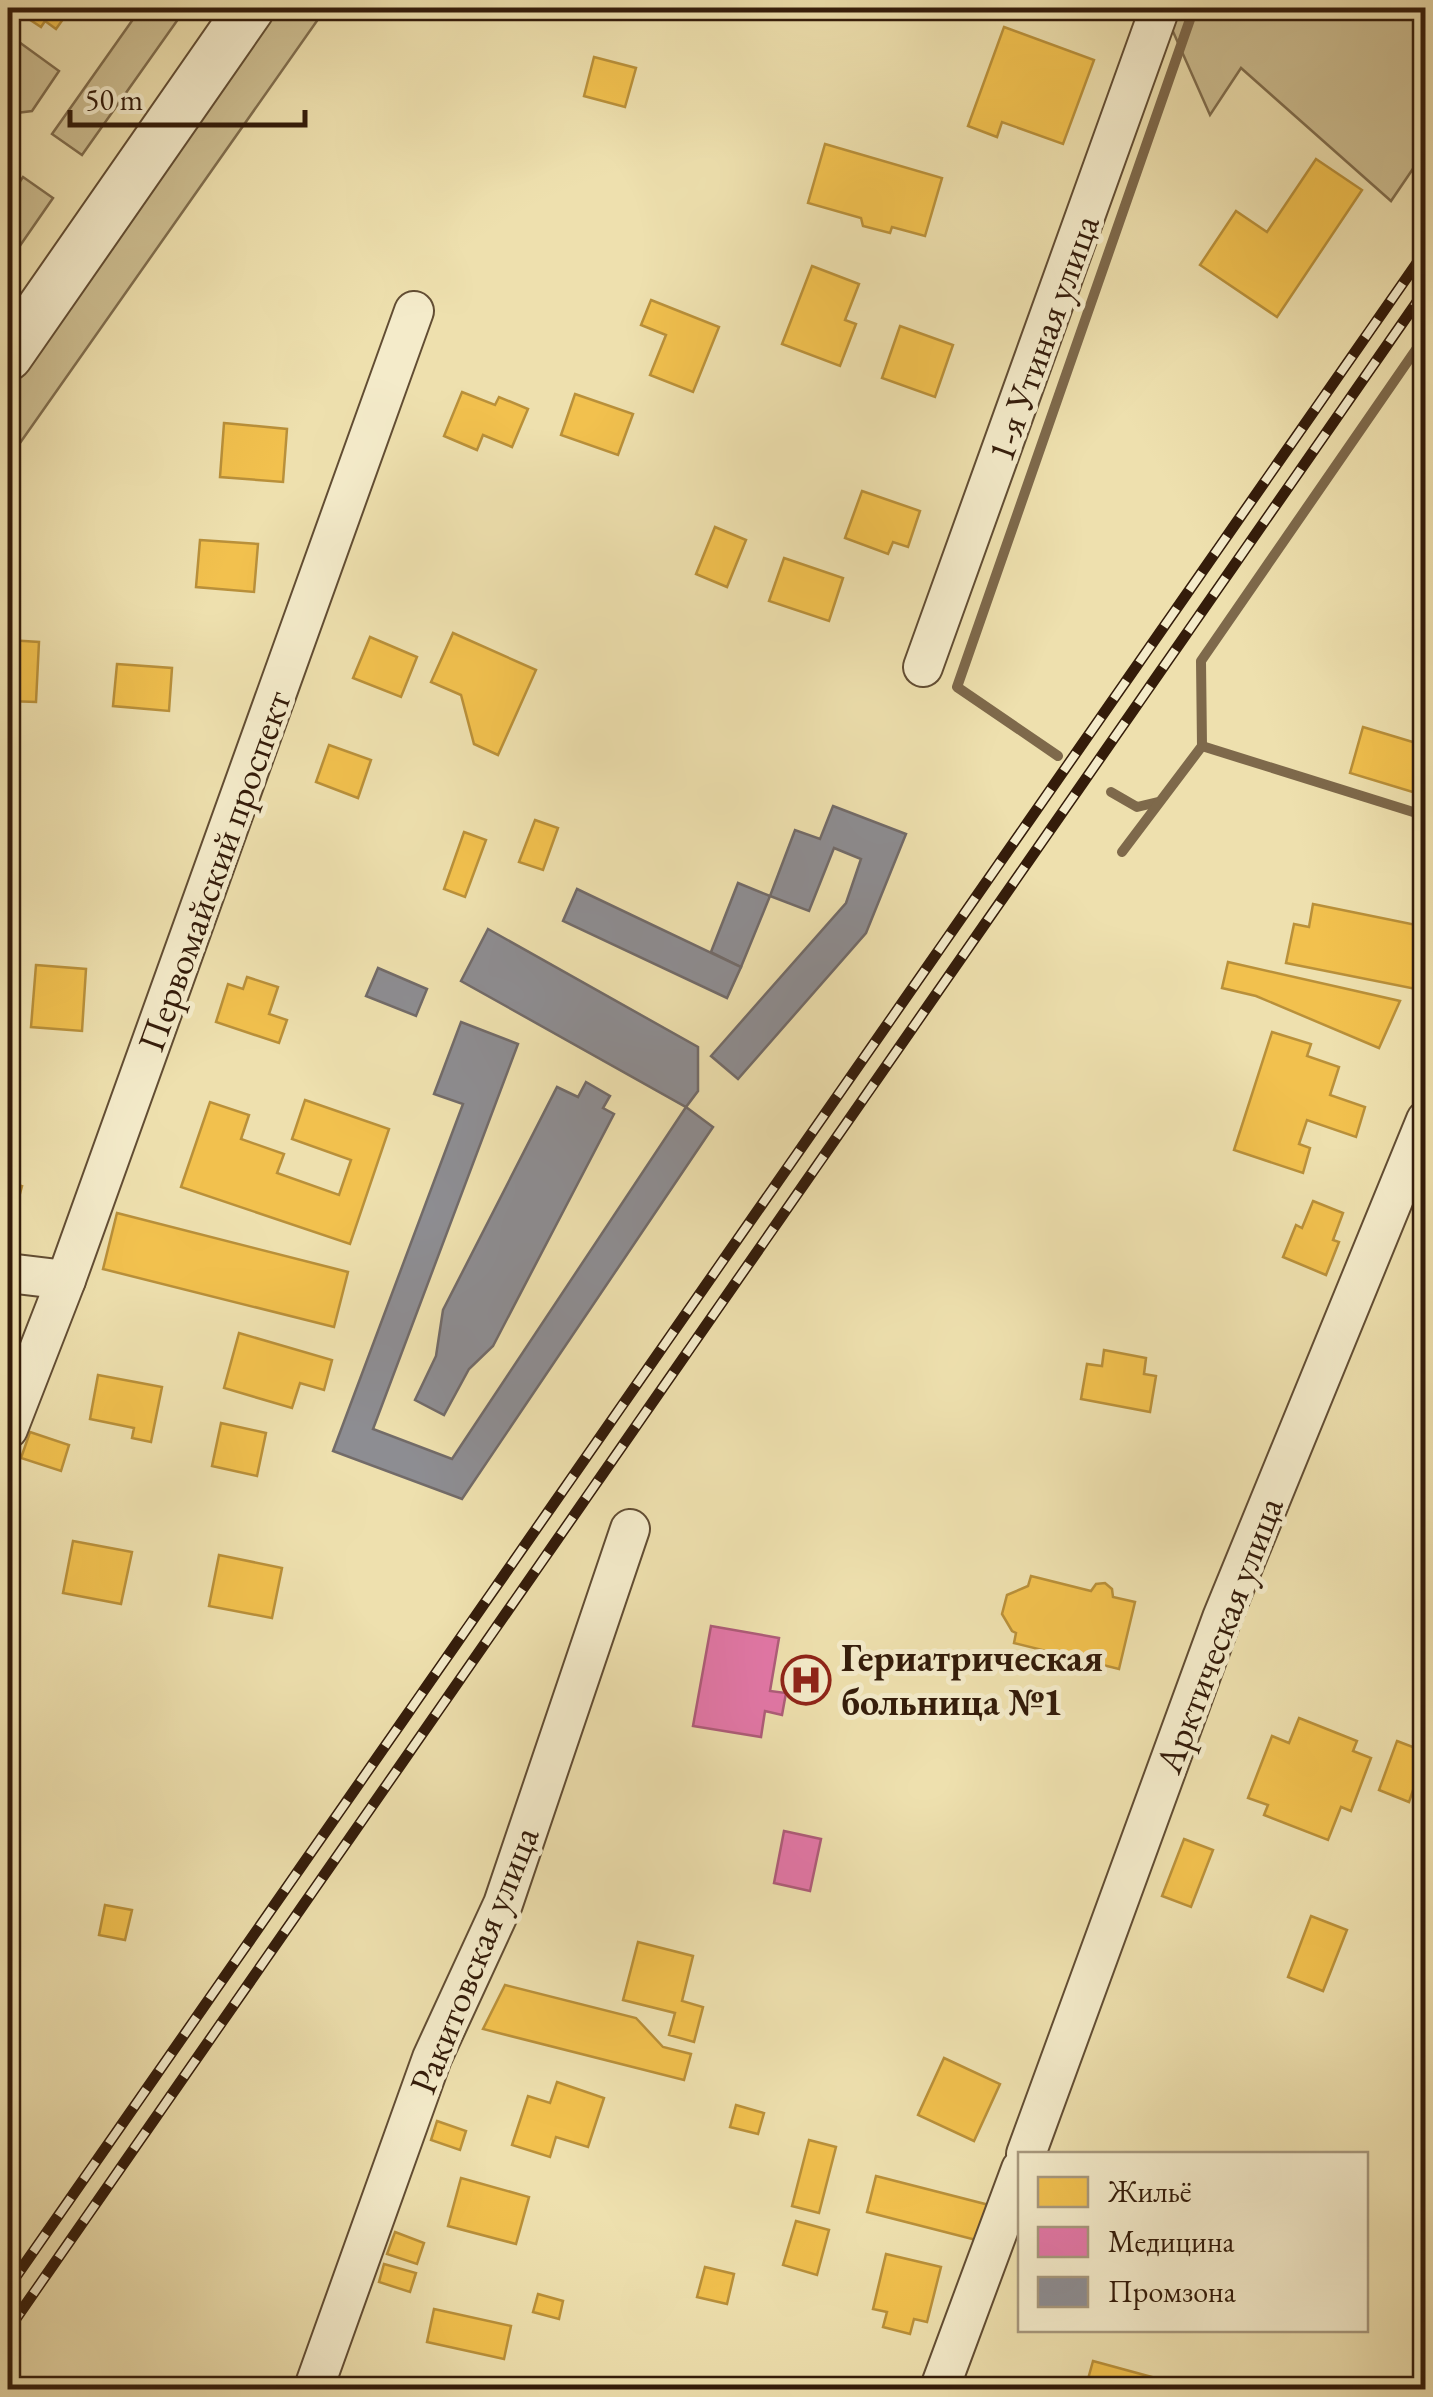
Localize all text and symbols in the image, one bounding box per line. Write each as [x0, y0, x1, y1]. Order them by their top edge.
scale bar [70, 65, 305, 127]
text: 50 m [85, 80, 143, 119]
street label: 1-я Утиная улица [975, 207, 1110, 468]
street label: Первомайский проспект [125, 683, 302, 1058]
street label: Арктическая улица [1143, 1489, 1294, 1781]
place label: Гериатрическая больница №1 [841, 1633, 1103, 1726]
hospital icon: Гериатрическая больница №1 [780, 1654, 832, 1706]
street label: Ракитовская улица [398, 1818, 550, 2101]
legend [1018, 2152, 1368, 2332]
text: Жильё [1107, 2172, 1192, 2211]
text: Медицина [1108, 2222, 1235, 2261]
text: Промзона [1108, 2272, 1236, 2311]

